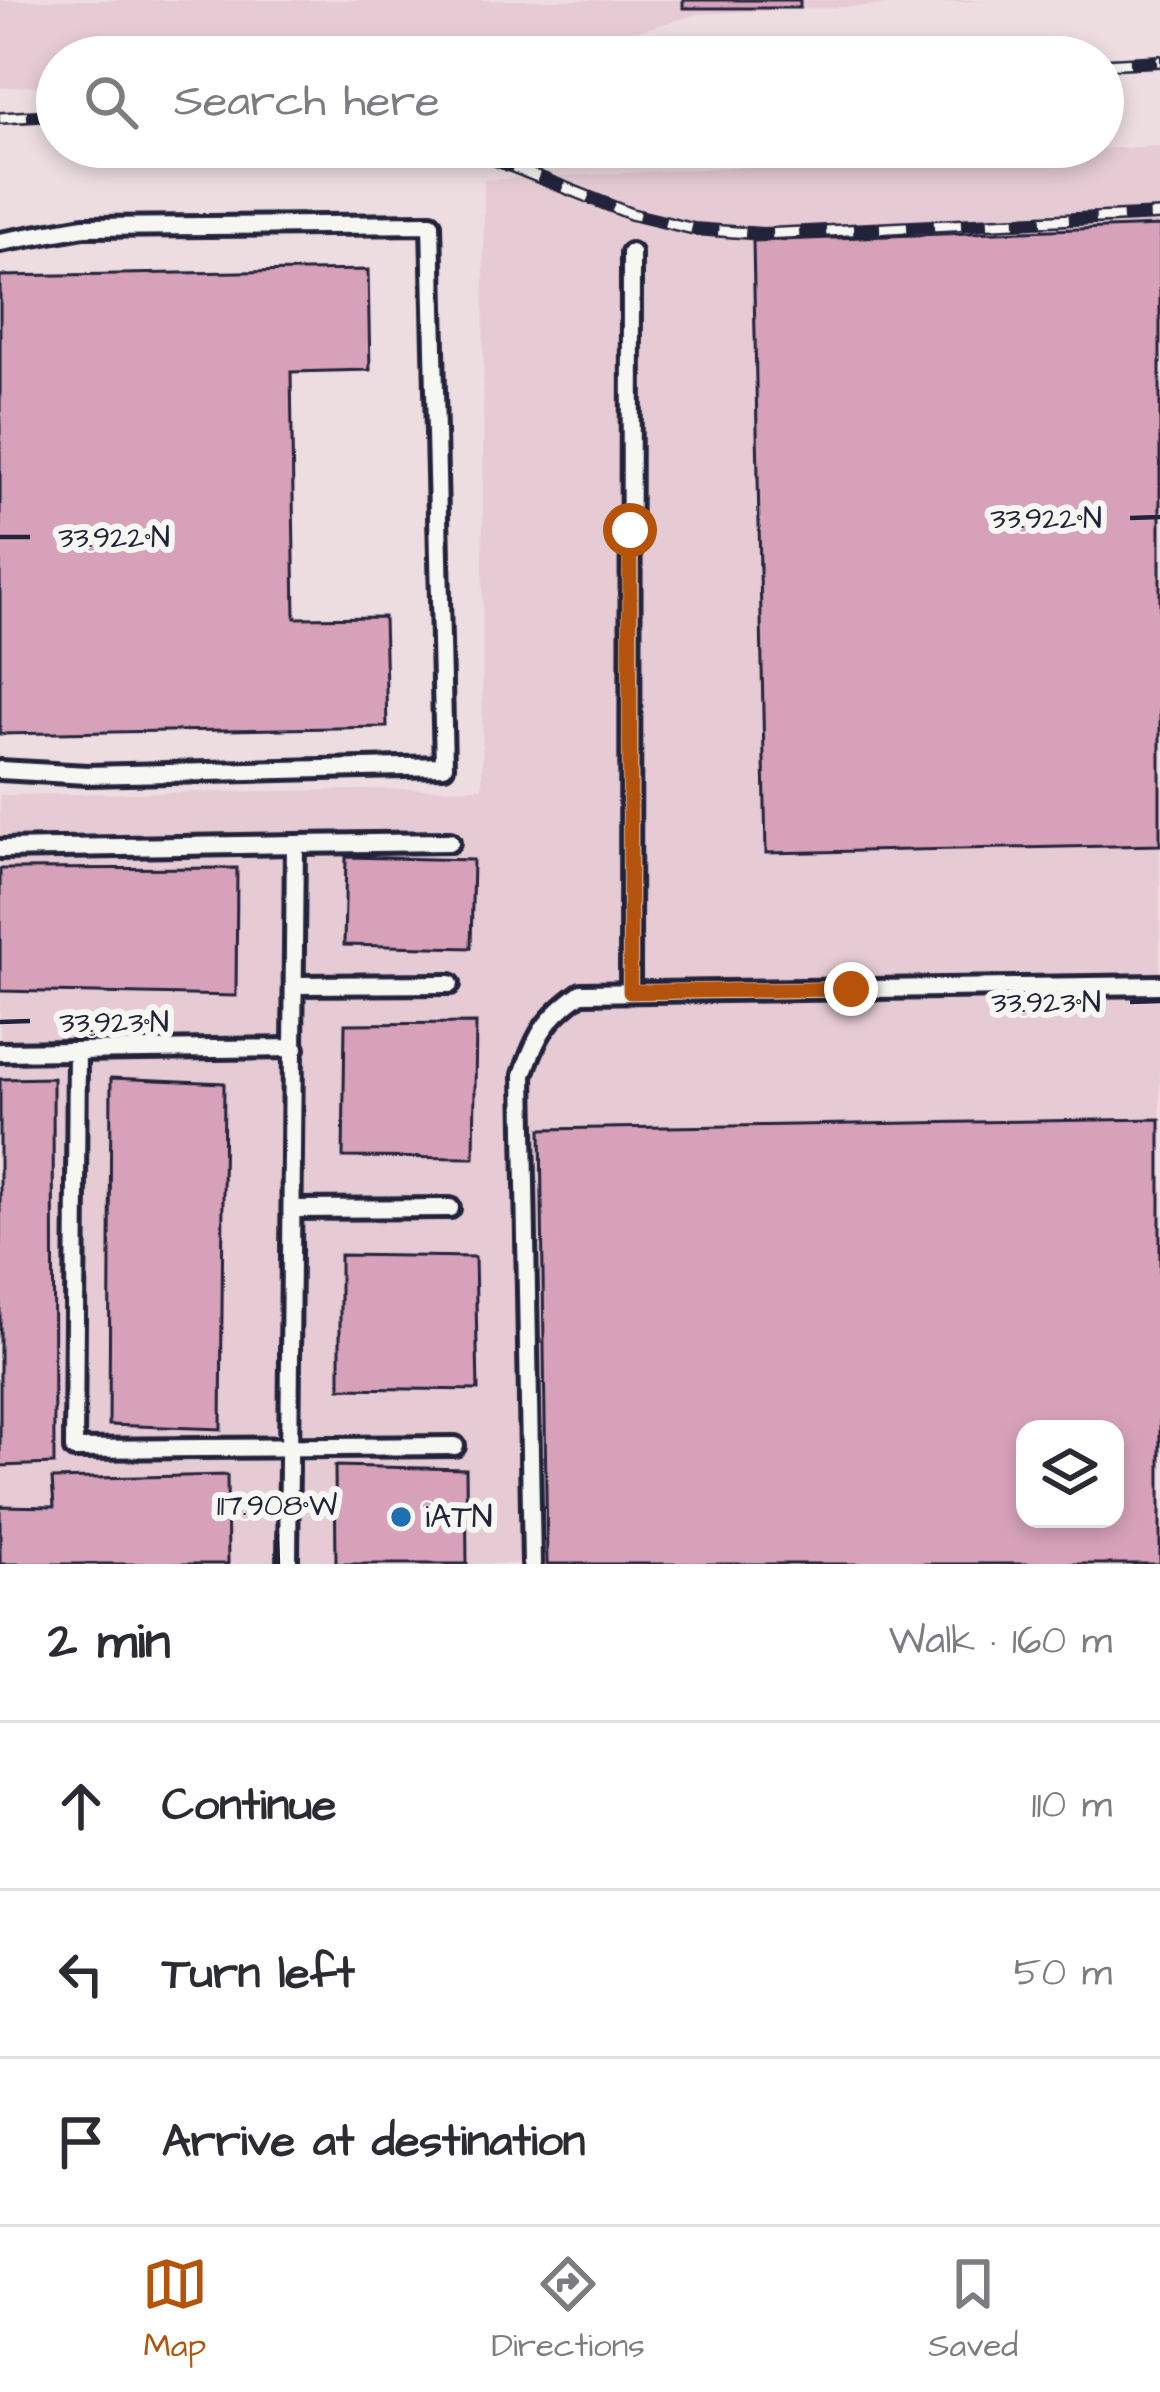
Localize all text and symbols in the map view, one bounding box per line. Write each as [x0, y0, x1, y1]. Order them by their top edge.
search box [36, 36, 1124, 168]
icon: search [78, 69, 144, 135]
text: Search here [174, 71, 440, 133]
text: 33.922°N [990, 498, 1102, 540]
route start [603, 503, 657, 557]
text: 33.922°N [58, 517, 170, 559]
route end [824, 962, 878, 1016]
text: 33.923°N [991, 982, 1101, 1024]
text: 33.923°N [59, 1002, 169, 1044]
map controls [1016, 1420, 1124, 1528]
button: layers [1016, 1420, 1124, 1528]
text: 117.908°W [217, 1485, 337, 1527]
place label: iATN [425, 1494, 492, 1540]
marker: iATN [388, 1504, 414, 1530]
text: 2 min [48, 1607, 171, 1678]
text: Walk · 160 m [889, 1615, 1112, 1669]
icon: ahead [48, 1773, 114, 1839]
text: Continue [162, 1775, 336, 1837]
text: 110 m [1031, 1779, 1112, 1833]
icon: left [48, 1941, 114, 2007]
text: Turn left [162, 1943, 355, 2005]
text: 50 m [1014, 1947, 1112, 2001]
icon: arrive [48, 2109, 114, 2175]
text: Arrive at destination [162, 2111, 585, 2173]
tab: Map [142, 2251, 208, 2369]
tab: Directions [491, 2251, 645, 2369]
tab: Saved [928, 2251, 1018, 2369]

